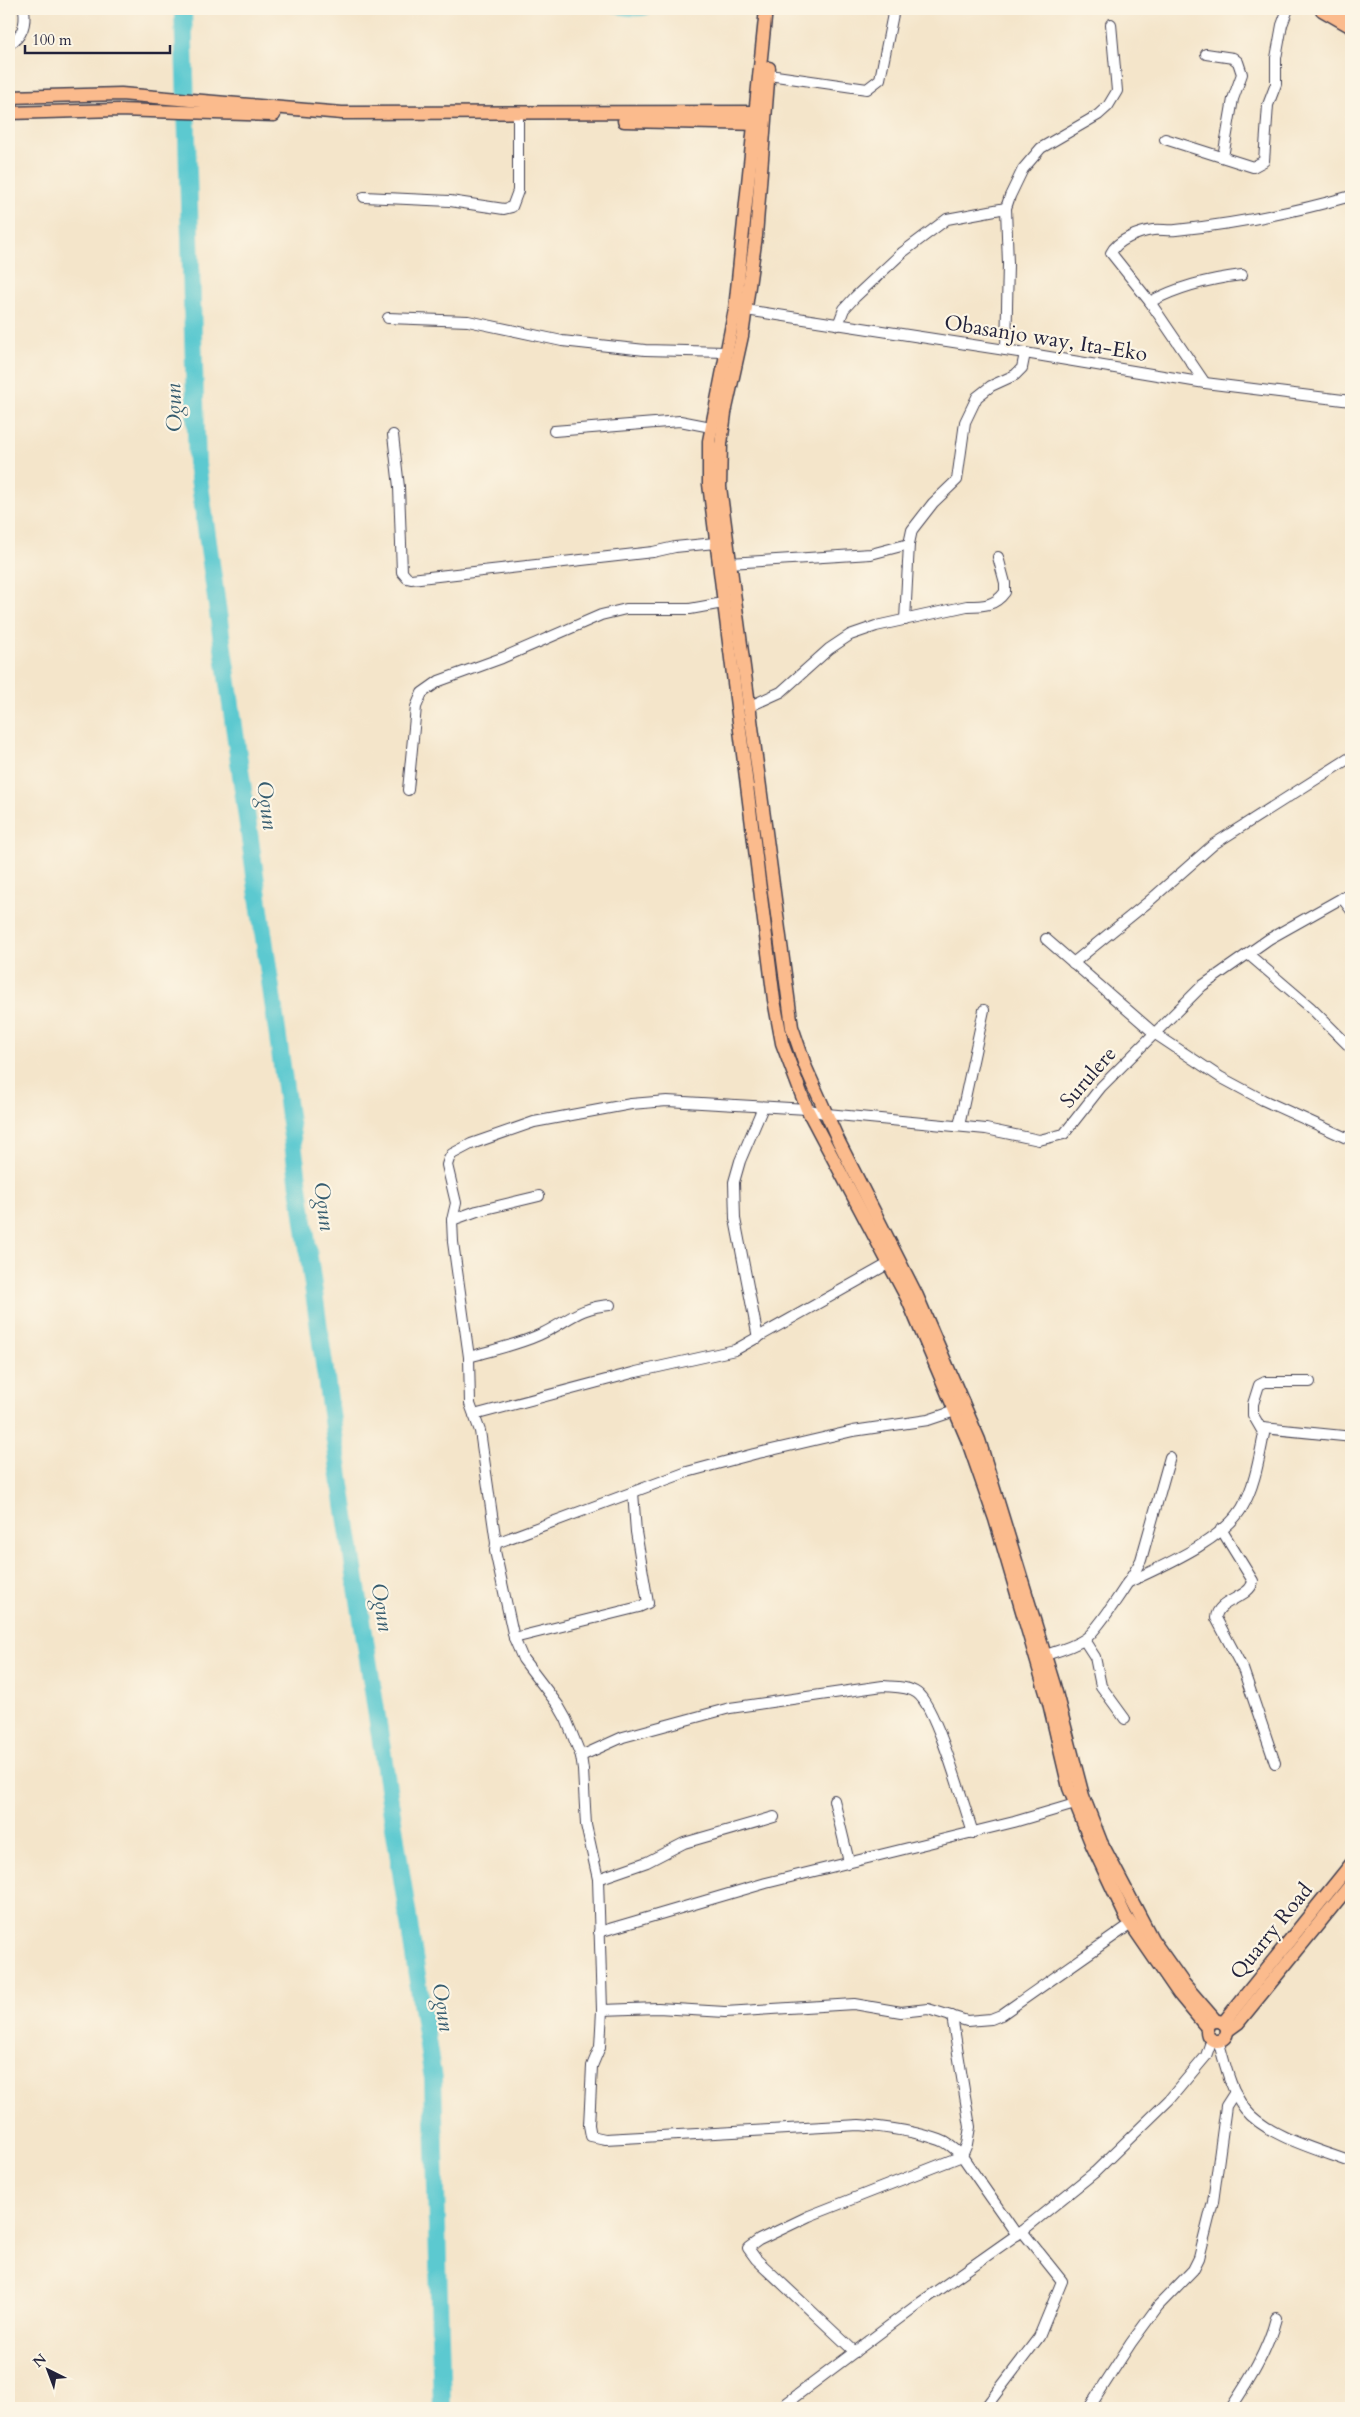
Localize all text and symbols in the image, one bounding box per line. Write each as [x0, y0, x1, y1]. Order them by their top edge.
scale bar [25, 22, 170, 54]
text: 100 m [32, 30, 72, 50]
street label: Obasanjo way, Ita-Eko [942, 308, 1150, 369]
water label: Ogun [158, 383, 190, 433]
water label: Ogun [249, 779, 285, 832]
street label: Surulere [1053, 1040, 1123, 1115]
water label: Ogun [306, 1180, 342, 1233]
water label: Ogun [363, 1581, 401, 1634]
street label: Quarry Road [1223, 1877, 1319, 1986]
water label: Ogun [424, 1981, 462, 2034]
north arrow [22, 2344, 72, 2394]
text: N [29, 2350, 51, 2372]

